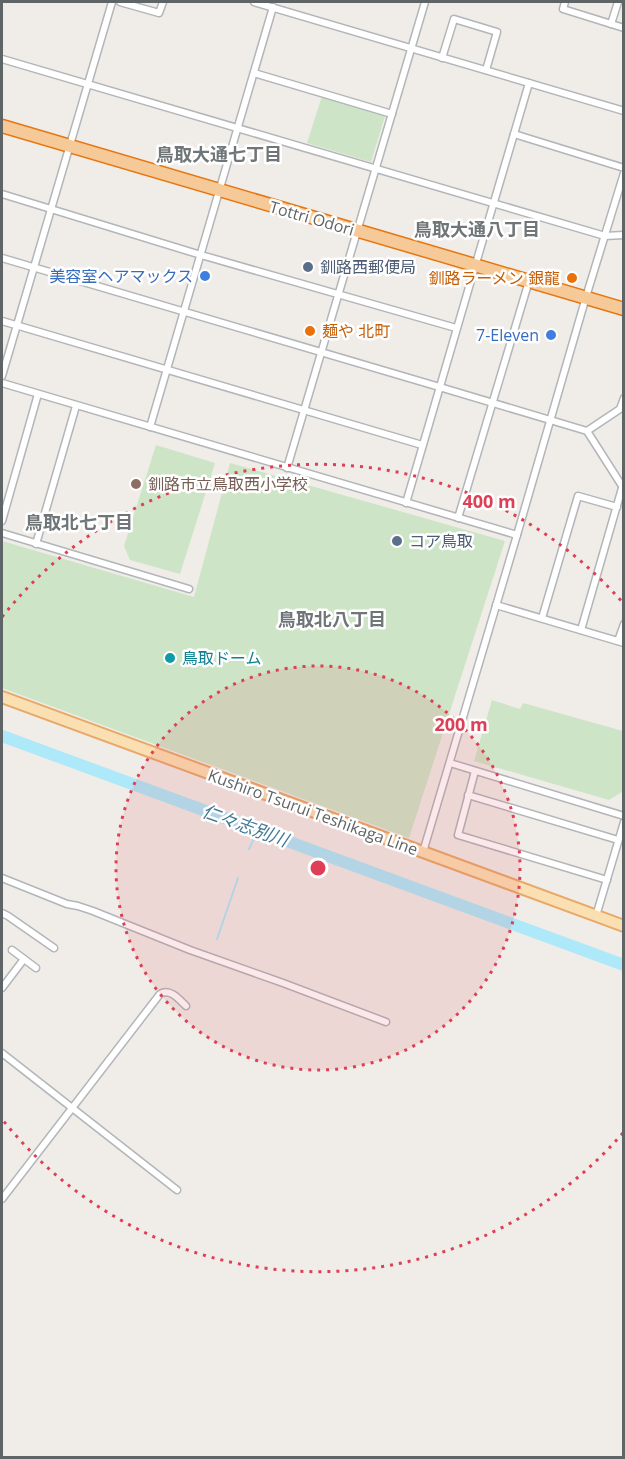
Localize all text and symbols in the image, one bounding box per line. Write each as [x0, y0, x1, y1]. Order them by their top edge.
district label: 鳥取大通七丁目 [156, 142, 282, 166]
street label: Tottri Odori [267, 195, 357, 241]
district label: 鳥取大通八丁目 [414, 217, 540, 241]
place label: 釧路西郵便局 [320, 256, 416, 278]
marker: 釧路西郵便局 [301, 260, 315, 274]
place label: 美容室ヘアマックス [49, 265, 193, 287]
place label: 釧路ラーメン 銀龍 [428, 267, 560, 289]
marker: 美容室ヘアマックス [198, 269, 212, 283]
marker: 釧路ラーメン 銀龍 [565, 271, 579, 285]
place label: 麺や 北町 [322, 320, 390, 342]
marker: 麺や 北町 [303, 324, 317, 338]
place label: 7-Eleven [476, 324, 539, 346]
marker: 7-Eleven [544, 328, 558, 342]
place label: 釧路市立鳥取西小学校 [148, 473, 308, 495]
marker: 釧路市立鳥取西小学校 [129, 477, 143, 491]
text: 400 m [462, 489, 516, 513]
district label: 鳥取北七丁目 [25, 510, 133, 534]
place label: コア鳥取 [409, 530, 473, 552]
marker: コア鳥取 [390, 534, 404, 548]
district label: 鳥取北八丁目 [278, 607, 386, 631]
place label: 鳥取ドーム [182, 647, 262, 669]
marker: 鳥取ドーム [163, 651, 177, 665]
text: 200 m [434, 712, 488, 736]
street label: Kushiro Tsurui Teshikaga Line [205, 764, 421, 860]
water label: 仁々志別川 [199, 798, 294, 852]
centre of rings [308, 858, 328, 878]

